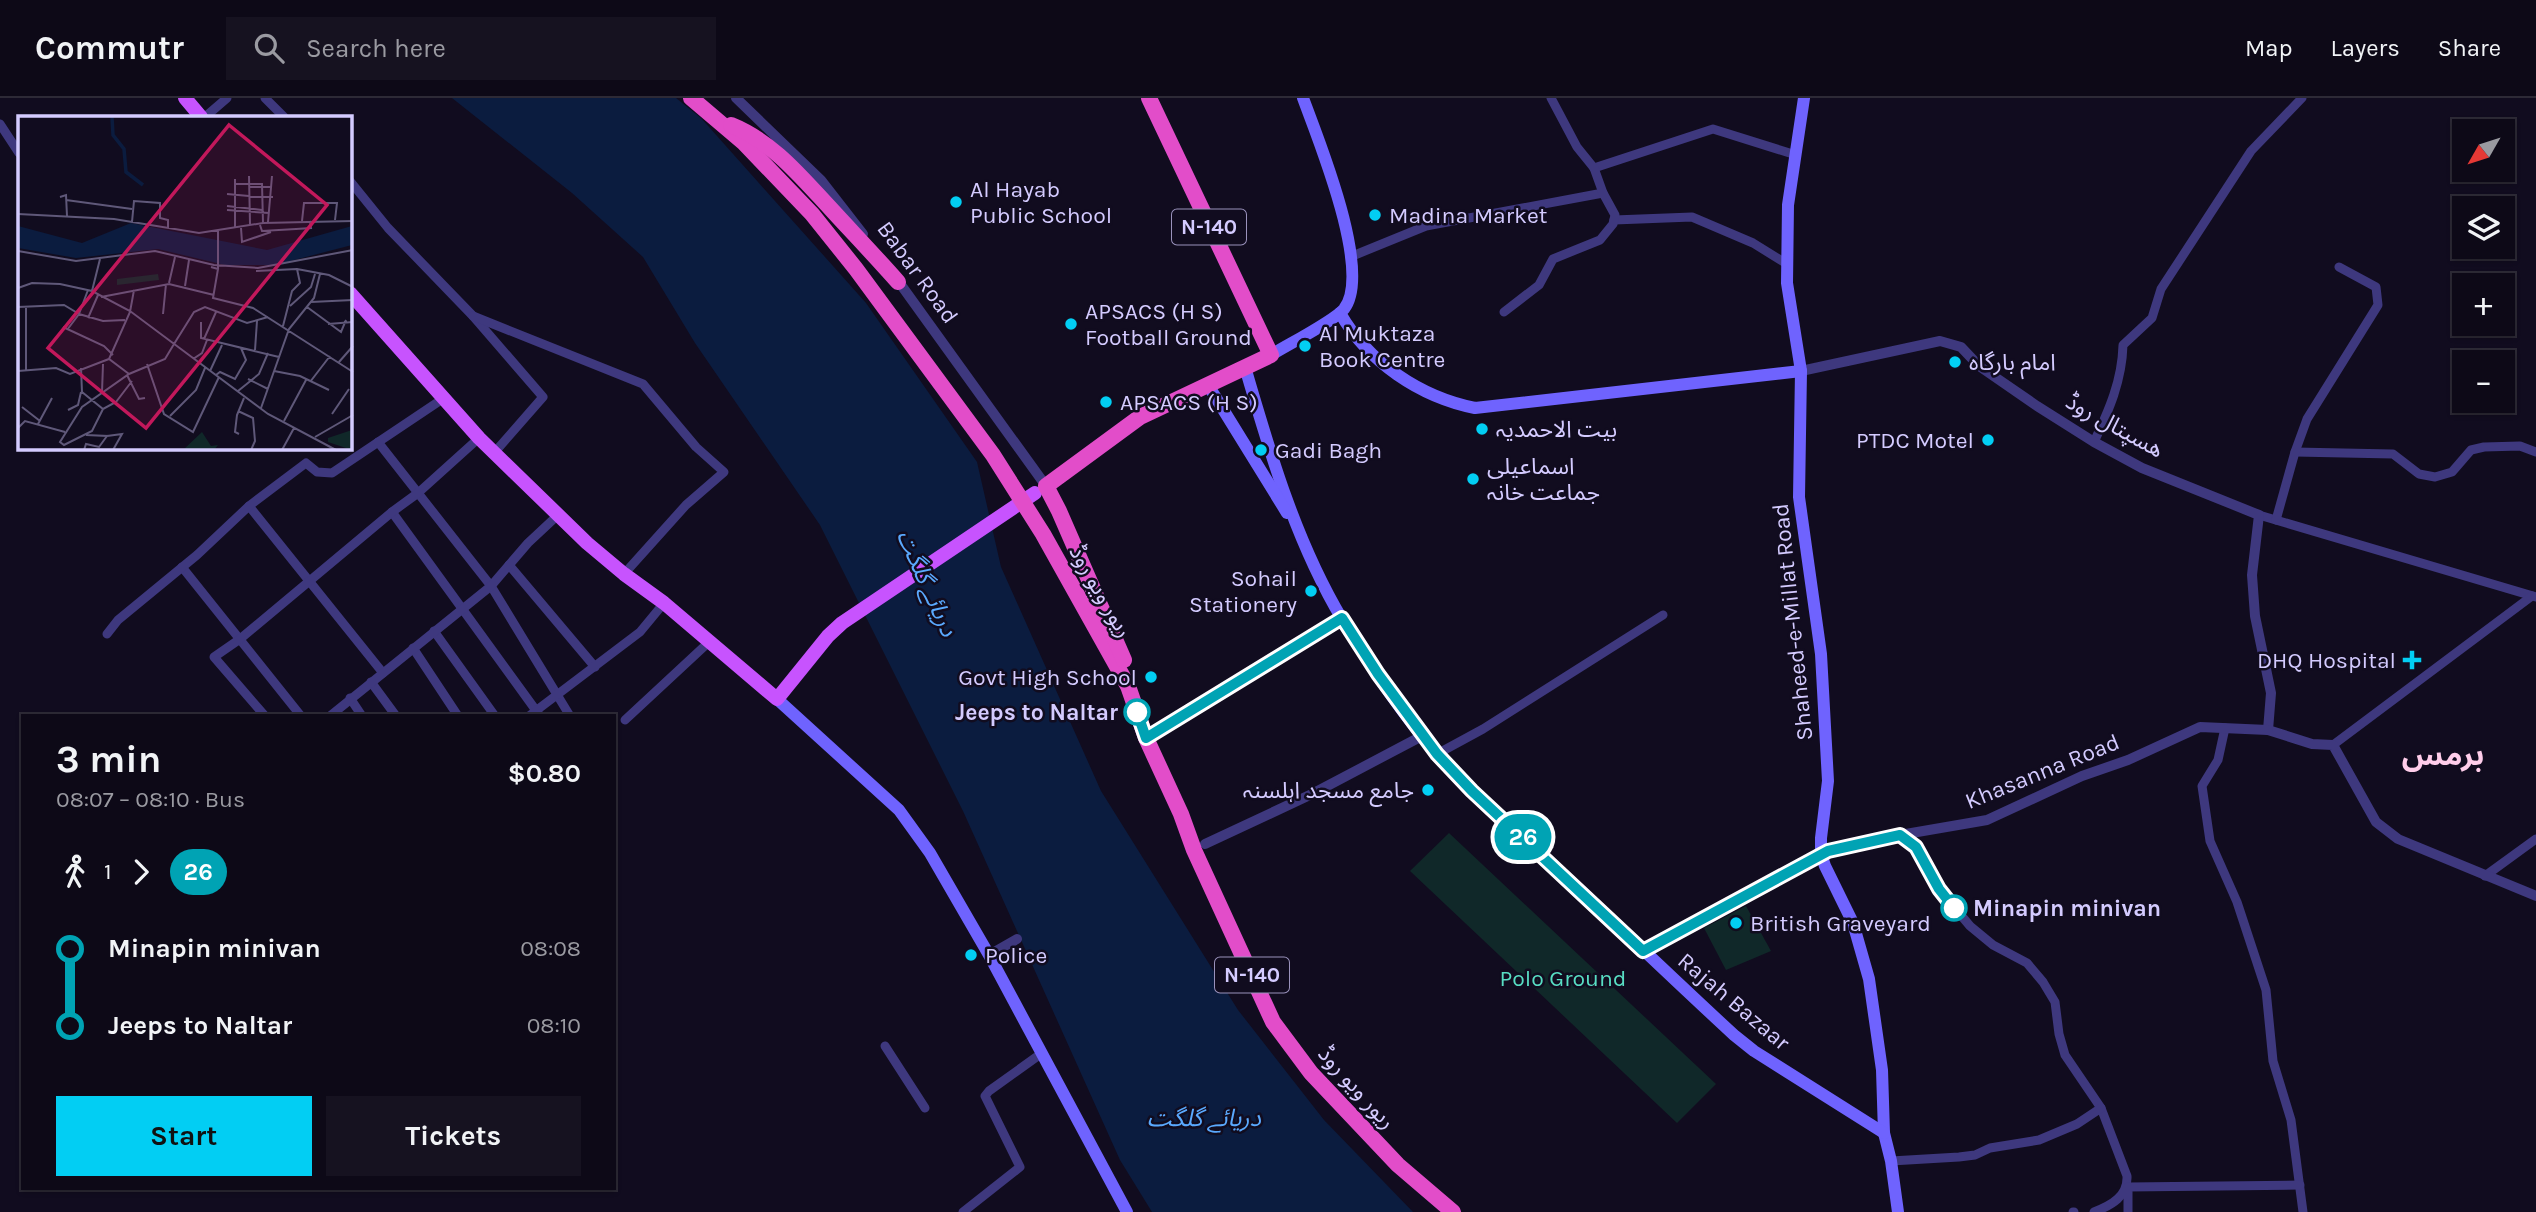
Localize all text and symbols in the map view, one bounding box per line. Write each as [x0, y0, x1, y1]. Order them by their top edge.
search box [226, 17, 716, 80]
text: Commutr [35, 29, 184, 67]
icon: search [250, 29, 288, 67]
text: Search here [306, 33, 446, 64]
text: Map [2245, 34, 2293, 62]
text: Layers [2331, 34, 2400, 62]
text: Share [2438, 34, 2501, 62]
inset map [18, 116, 352, 450]
north arrow [2452, 119, 2515, 182]
map controls [2452, 119, 2515, 413]
place label: Al Hayab Public School [970, 176, 1112, 229]
marker: Al Hayab Public School [948, 194, 964, 210]
button: layers [2452, 196, 2515, 259]
place label: Madina Market [1389, 202, 1548, 229]
marker: Madina Market [1367, 207, 1383, 223]
road number: N-140 [1172, 209, 1246, 244]
street label: Babar Road [871, 216, 964, 329]
button: + [2452, 273, 2515, 336]
place label: APSACS (H S) Football Ground [1085, 298, 1252, 351]
marker: APSACS (H S) Football Ground [1063, 316, 1079, 332]
place label: Al Muktaza Book Centre [1319, 320, 1445, 373]
marker: Al Muktaza Book Centre [1297, 338, 1313, 354]
place label: امام بارگاہ [1969, 349, 2056, 380]
button: − [2452, 350, 2515, 413]
marker: امام بارگاہ [1947, 354, 1963, 370]
street label: ھسپتال روڈ [2061, 388, 2168, 464]
place label: APSACS (H S) [1120, 389, 1258, 416]
marker: APSACS (H S) [1098, 394, 1114, 410]
place label: بیت الاحمدیہ [1496, 416, 1617, 443]
marker: بیت الاحمدیہ [1474, 421, 1490, 437]
place label: PTDC Motel [1856, 427, 1974, 454]
marker: PTDC Motel [1980, 432, 1996, 448]
place label: Gadi Bagh [1275, 437, 1382, 464]
marker: Gadi Bagh [1253, 442, 1269, 458]
place label: اسماعیلی جماعت خانہ [1487, 453, 1600, 506]
marker: اسماعیلی جماعت خانہ [1465, 471, 1481, 487]
street label: Shaheed-e-Millat Road [1767, 502, 1818, 742]
water label: دریائے گلگت [890, 525, 963, 642]
street label: ریور ویو روڈ [1063, 540, 1138, 642]
place label: Sohail Stationery [1189, 565, 1297, 618]
marker: Sohail Stationery [1303, 583, 1319, 599]
place label: DHQ Hospital [2257, 647, 2396, 674]
marker: DHQ Hospital [2402, 650, 2422, 670]
place label: Govt High School [958, 664, 1137, 691]
marker: Govt High School [1143, 669, 1159, 685]
place label: Jeeps to Naltar [955, 699, 1118, 726]
marker: Jeeps to Naltar [1124, 699, 1150, 725]
street label: Khasanna Road [1961, 728, 2123, 815]
text: 3 min [56, 737, 161, 782]
district label: برمس [2402, 737, 2484, 773]
text: $0.80 [508, 758, 581, 789]
place label: جامع مسجد اہلسنہ [1243, 777, 1414, 807]
marker: جامع مسجد اہلسنہ [1420, 782, 1436, 798]
text: 08:07 – 08:10 · Bus [56, 786, 245, 813]
line badge: 26 [1492, 814, 1554, 860]
text: 26 [1508, 823, 1538, 851]
icon: walk [56, 853, 94, 891]
icon: forward [122, 853, 160, 891]
text: 1 [104, 858, 112, 885]
text: 26 [184, 858, 213, 886]
marker: Minapin minivan [1941, 895, 1967, 921]
place label: Minapin minivan [1973, 895, 2161, 922]
place label: British Graveyard [1750, 910, 1931, 937]
marker: British Graveyard [1728, 915, 1744, 931]
text: Minapin minivan [108, 933, 321, 964]
text: 08:08 [520, 935, 581, 962]
place label: Police [985, 942, 1047, 969]
marker: Police [963, 947, 979, 963]
street label: Rajah Bazaar [1672, 947, 1796, 1056]
road number: N-140 [1215, 958, 1289, 992]
park label: Polo Ground [1500, 965, 1626, 992]
text: Jeeps to Naltar [108, 1010, 292, 1041]
text: 08:10 [527, 1012, 581, 1039]
street label: ریور ویو روڈ [1312, 1040, 1401, 1134]
button: Start [56, 1096, 312, 1176]
button: Tickets [326, 1096, 581, 1176]
water label: دریائے گلگت [1147, 1104, 1262, 1133]

